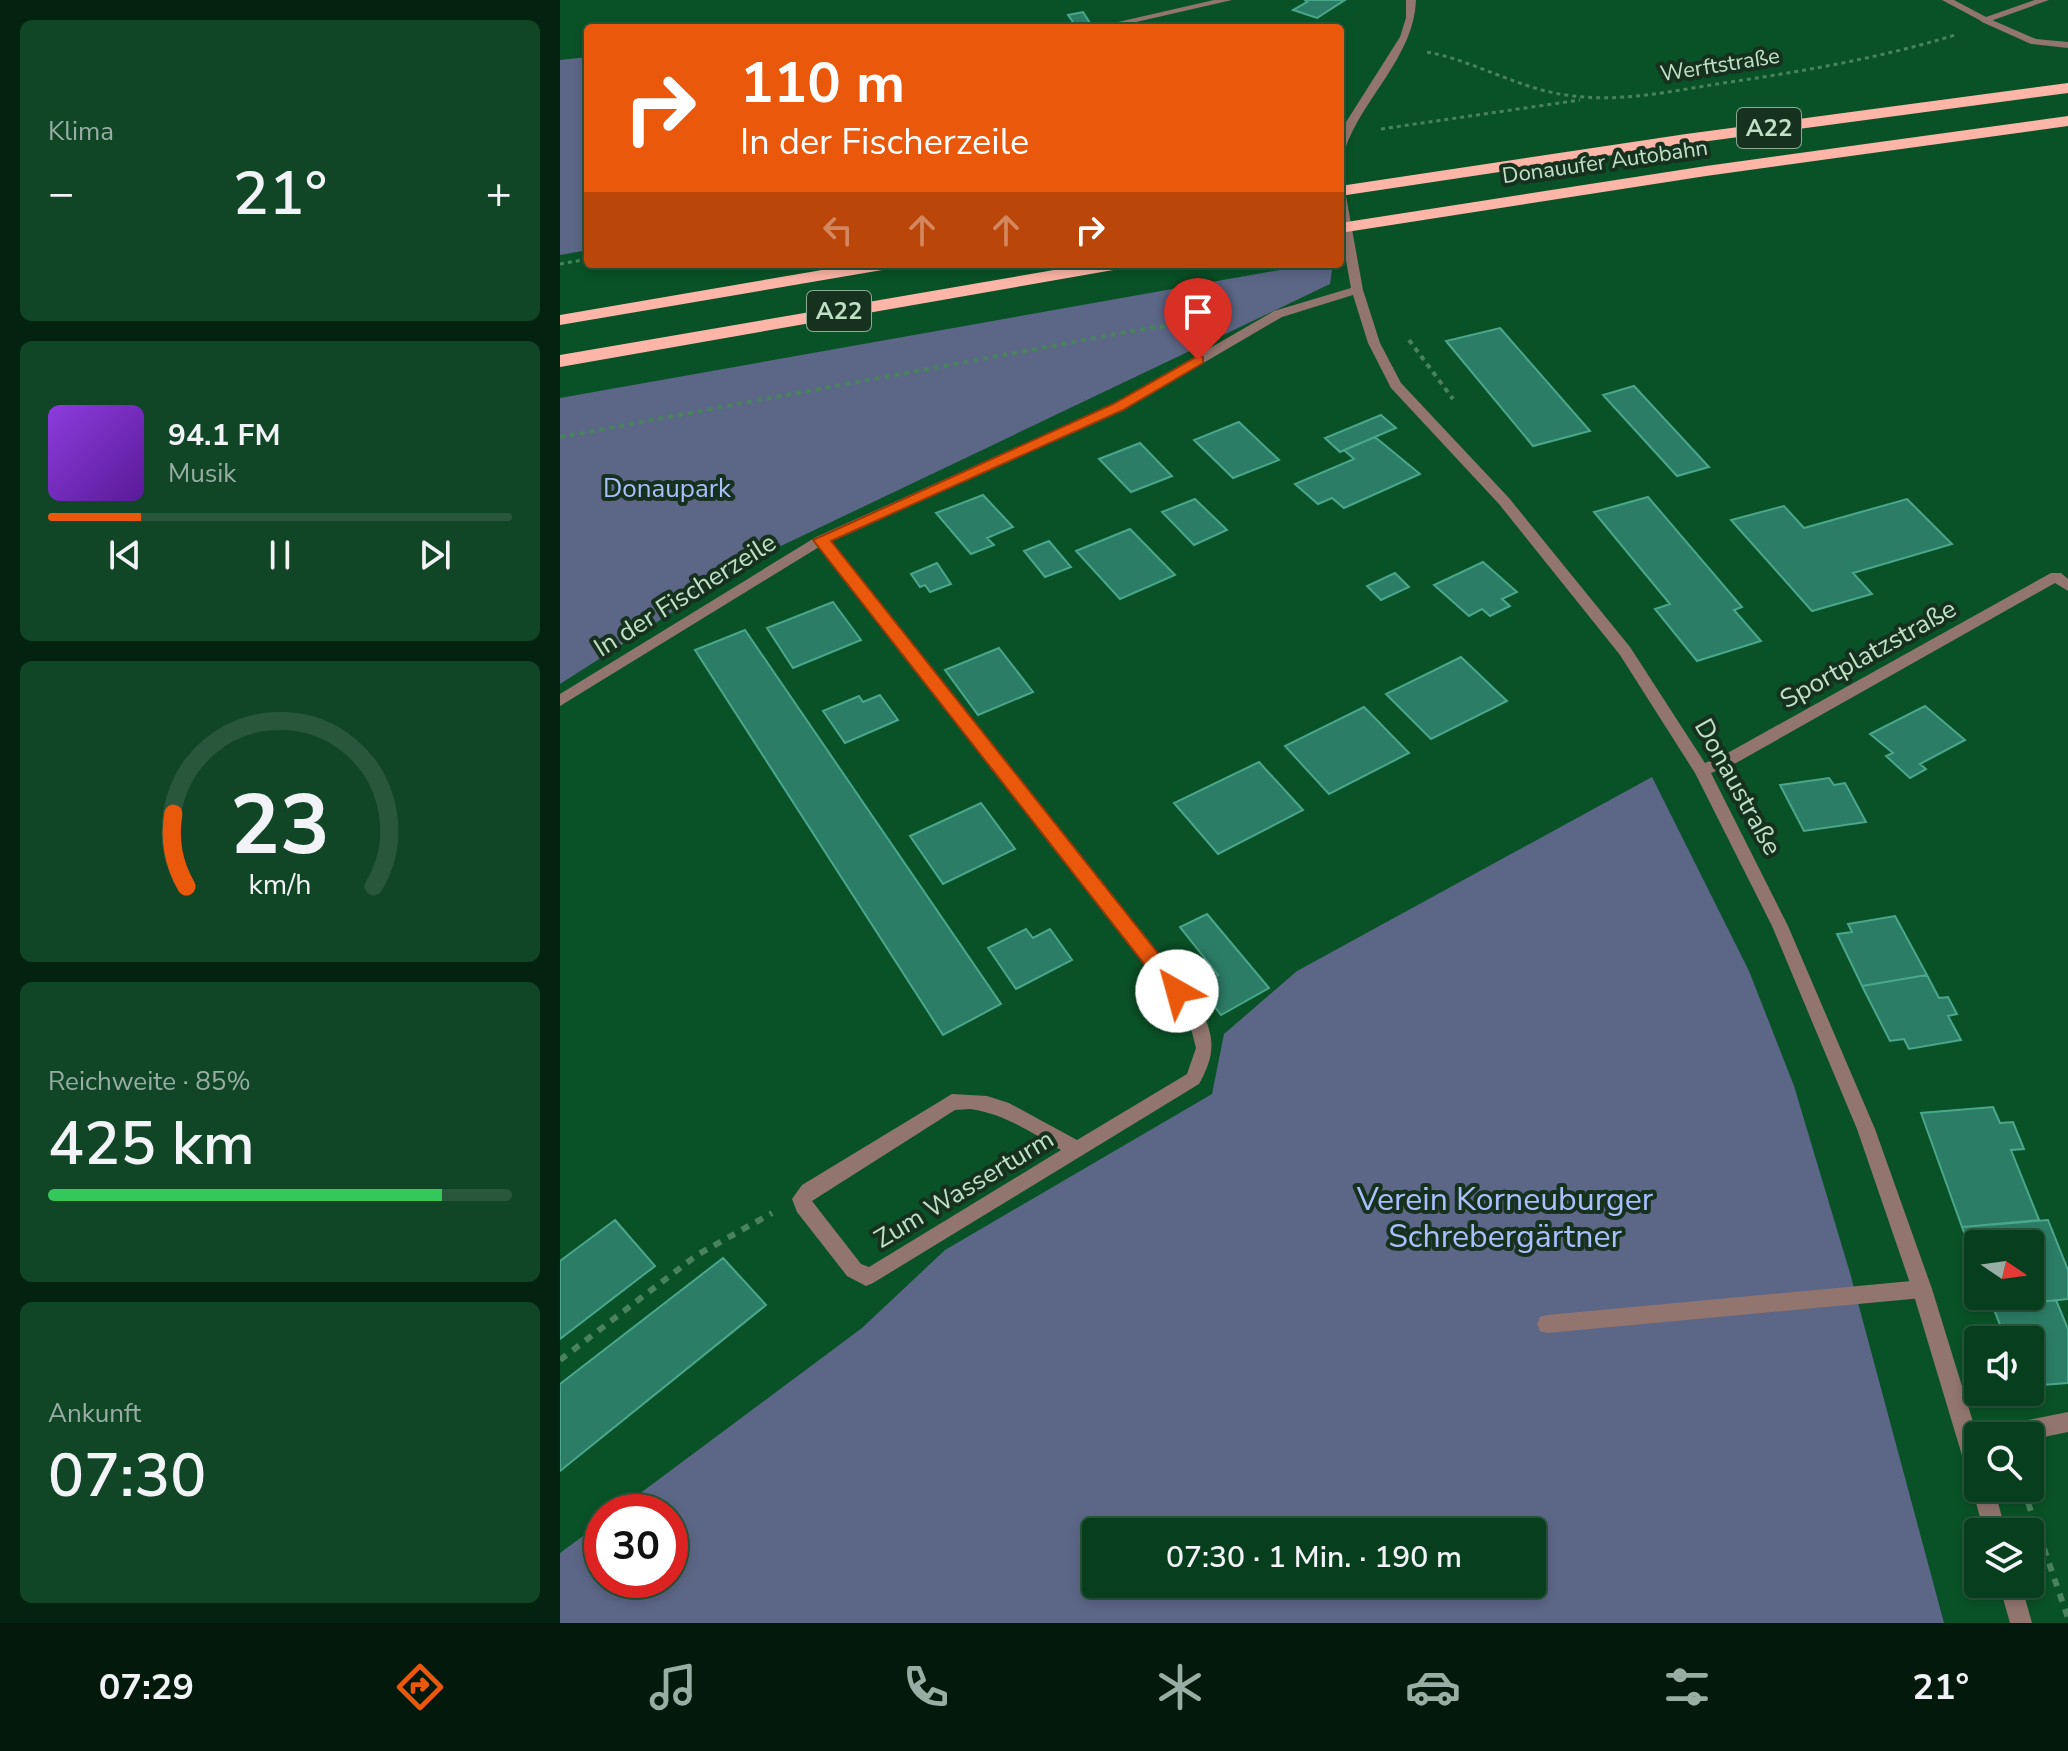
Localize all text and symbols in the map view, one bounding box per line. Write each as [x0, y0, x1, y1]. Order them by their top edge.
street label: Werftstraße [1658, 41, 1782, 89]
text: 110 m [740, 45, 905, 122]
icon: right [608, 56, 712, 160]
road number: A22 [1737, 108, 1801, 148]
text: Klima [48, 114, 114, 149]
text: In der Fischerzeile [740, 118, 1029, 167]
street label: Donauufer Autobahn [1500, 133, 1710, 191]
text: 21° [233, 153, 327, 235]
text: − [48, 164, 74, 224]
text: + [486, 164, 512, 224]
icon: left [816, 208, 860, 252]
icon: ahead [900, 208, 944, 252]
icon: ahead [984, 208, 1028, 252]
icon: right [1068, 208, 1112, 252]
pin [1164, 278, 1232, 360]
icon: arrive [1176, 290, 1220, 334]
road number: A22 [807, 291, 871, 331]
text: 94.1 FM [168, 415, 280, 456]
text: Musik [168, 456, 236, 491]
park label: Donaupark [603, 471, 732, 506]
street label: In der Fischerzeile [587, 525, 783, 665]
icon: previous [103, 533, 147, 577]
icon: pause [258, 533, 302, 577]
icon: next [413, 533, 457, 577]
street label: Sportplatzstraße [1774, 591, 1962, 717]
street label: Donaustraße [1686, 712, 1790, 862]
text: 23 [230, 769, 330, 882]
text: km/h [249, 866, 311, 905]
position arrow [1135, 949, 1219, 1033]
text: Reichweite · 85% [48, 1064, 251, 1099]
text: 425 km [48, 1103, 255, 1185]
street label: Zum Wasserturm [868, 1122, 1060, 1256]
park label: Verein Korneuburger Schrebergärtner [1356, 1178, 1654, 1258]
north arrow [1964, 1230, 2044, 1310]
map controls [1964, 1230, 2044, 1598]
button: sound [1964, 1326, 2044, 1406]
text: Ankunft [48, 1396, 141, 1431]
button: search [1964, 1422, 2044, 1502]
text: 07:30 [48, 1435, 206, 1517]
speed limit sign: 30 [584, 1494, 688, 1598]
button: layers [1964, 1518, 2044, 1598]
text: 07:30 · 1 Min. · 190 m [1166, 1537, 1462, 1578]
icon: directions [392, 1659, 448, 1715]
icon: music [645, 1659, 701, 1715]
icon: phone [898, 1659, 954, 1715]
icon: climate [1152, 1659, 1208, 1715]
icon: car [1405, 1659, 1461, 1715]
icon: filters [1659, 1659, 1715, 1715]
text: 07:29 [99, 1663, 194, 1712]
text: 21° [1912, 1663, 1969, 1712]

